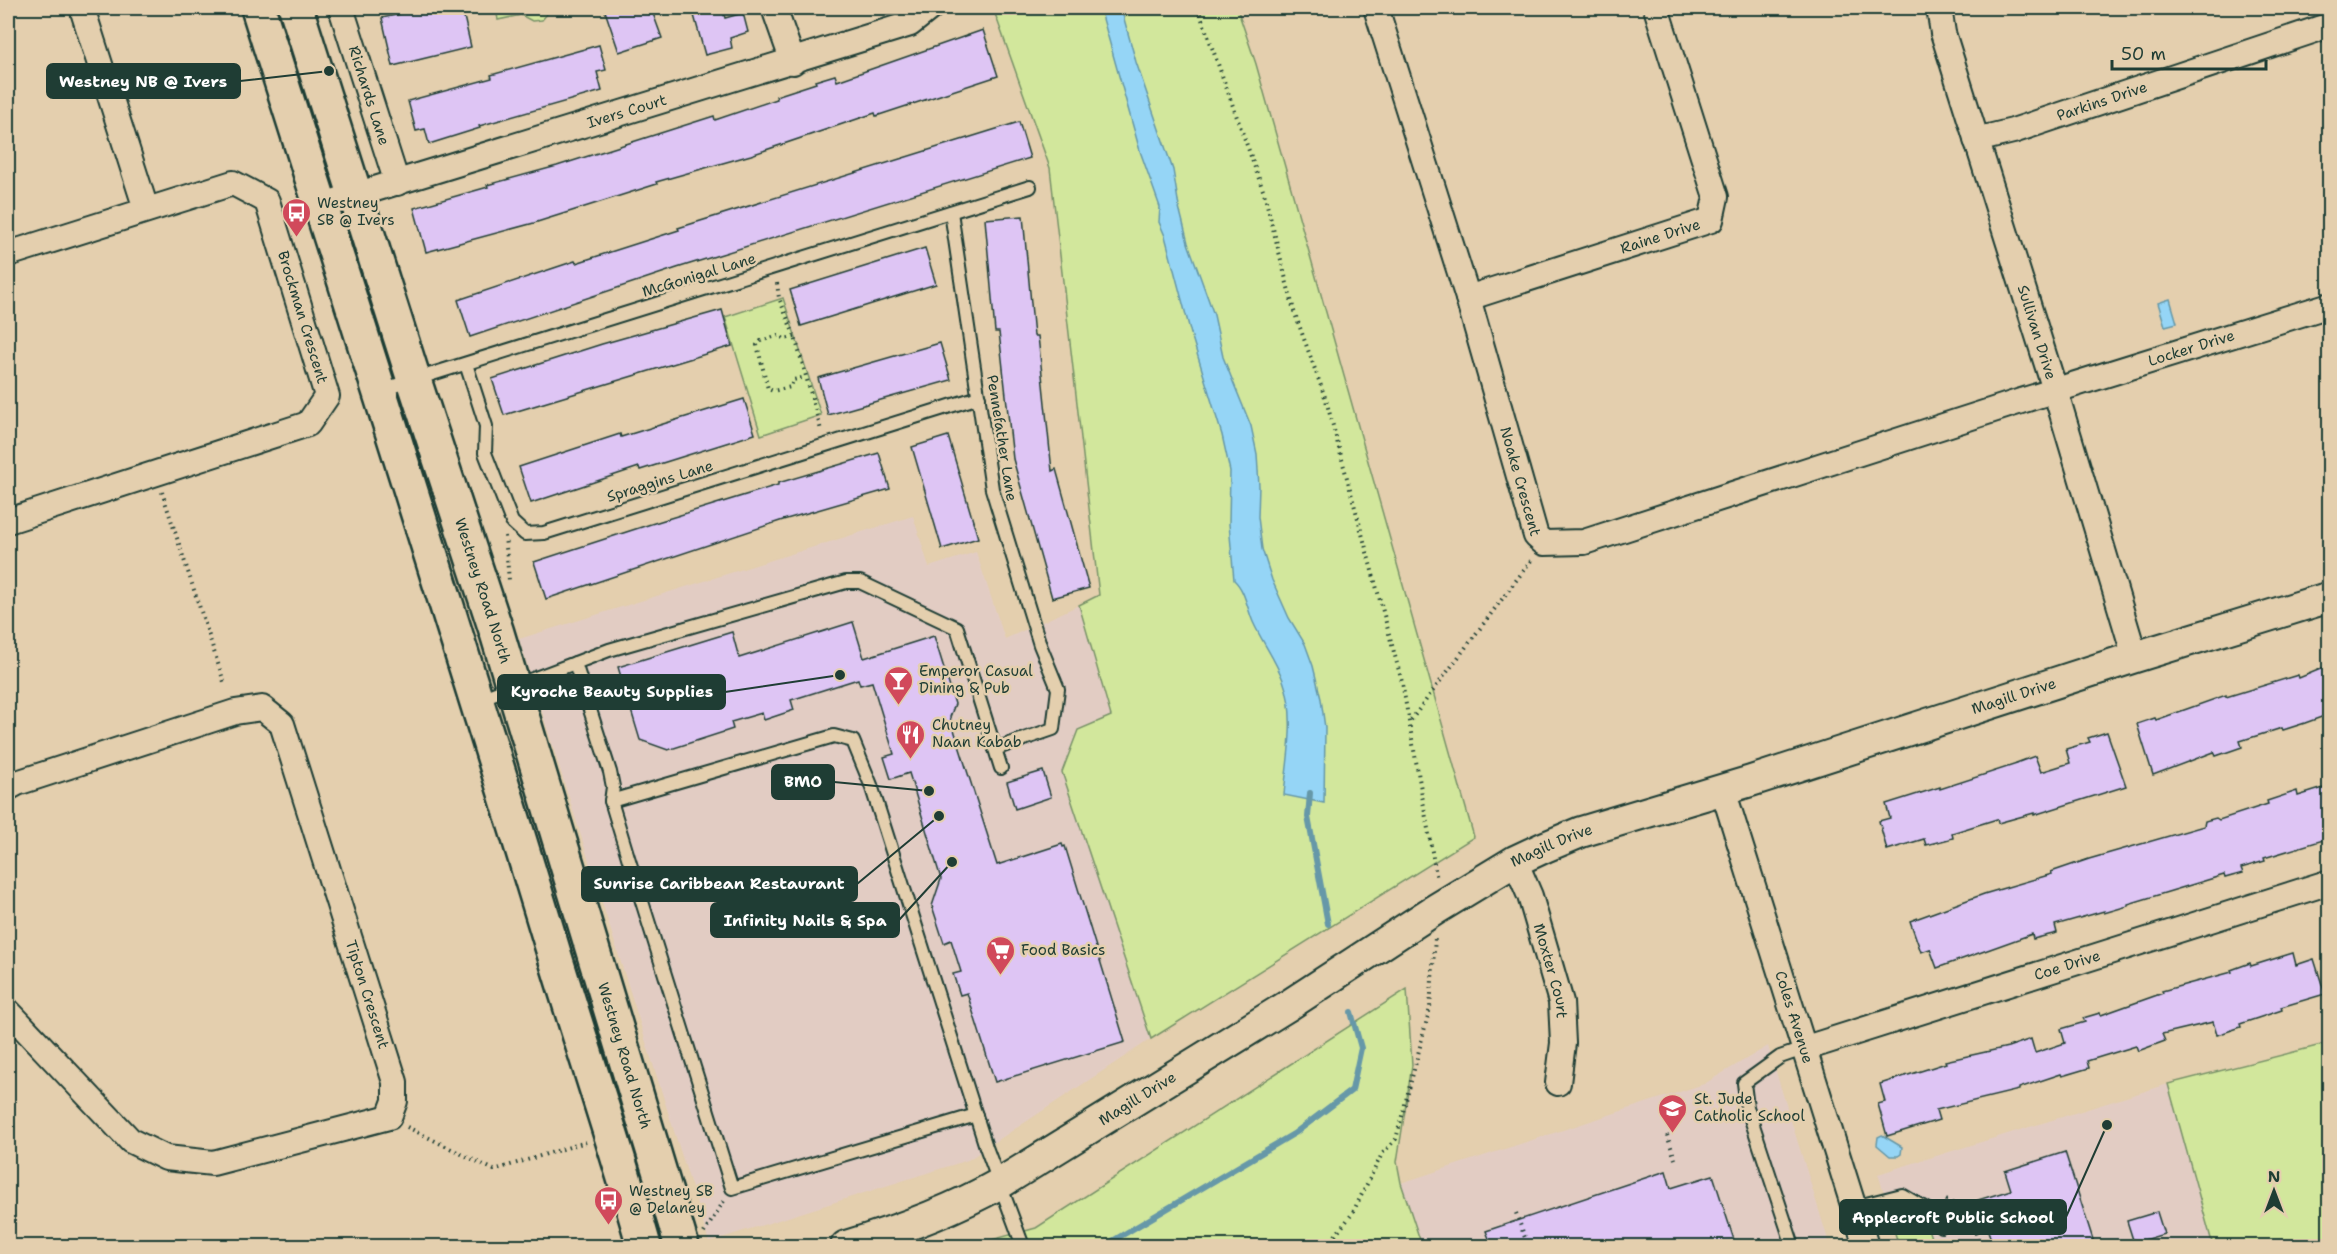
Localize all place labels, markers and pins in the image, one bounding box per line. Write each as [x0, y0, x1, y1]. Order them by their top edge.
callout: Westney NB @ Ivers [47, 64, 240, 98]
place label: Westney SB @ Ivers [317, 193, 395, 230]
bus stop icon: Westney SB @ Ivers [280, 196, 312, 238]
place label: Emperor Casual Dining & Pub [919, 661, 1033, 698]
bar icon: Emperor Casual Dining & Pub [882, 664, 914, 706]
callout: Kyroche Beauty Supplies [498, 675, 725, 709]
place label: Chutney Naan Kabab [932, 715, 1022, 752]
restaurant icon: Chutney Naan Kabab [895, 718, 927, 760]
callout: BMO [772, 765, 834, 799]
callout: Sunrise Caribbean Restaurant [582, 867, 857, 901]
callout: Infinity Nails & Spa [711, 903, 899, 937]
supermarket icon: Food Basics [984, 934, 1016, 976]
place label: Food Basics [1021, 940, 1105, 960]
place label: St. Jude Catholic School [1694, 1089, 1805, 1126]
school or university icon: St. Jude Catholic School [1657, 1092, 1689, 1134]
place label: Westney SB @ Delaney [629, 1181, 713, 1218]
bus stop icon: Westney SB @ Delaney [592, 1184, 624, 1226]
callout: Applecroft Public School [1840, 1200, 2066, 1234]

